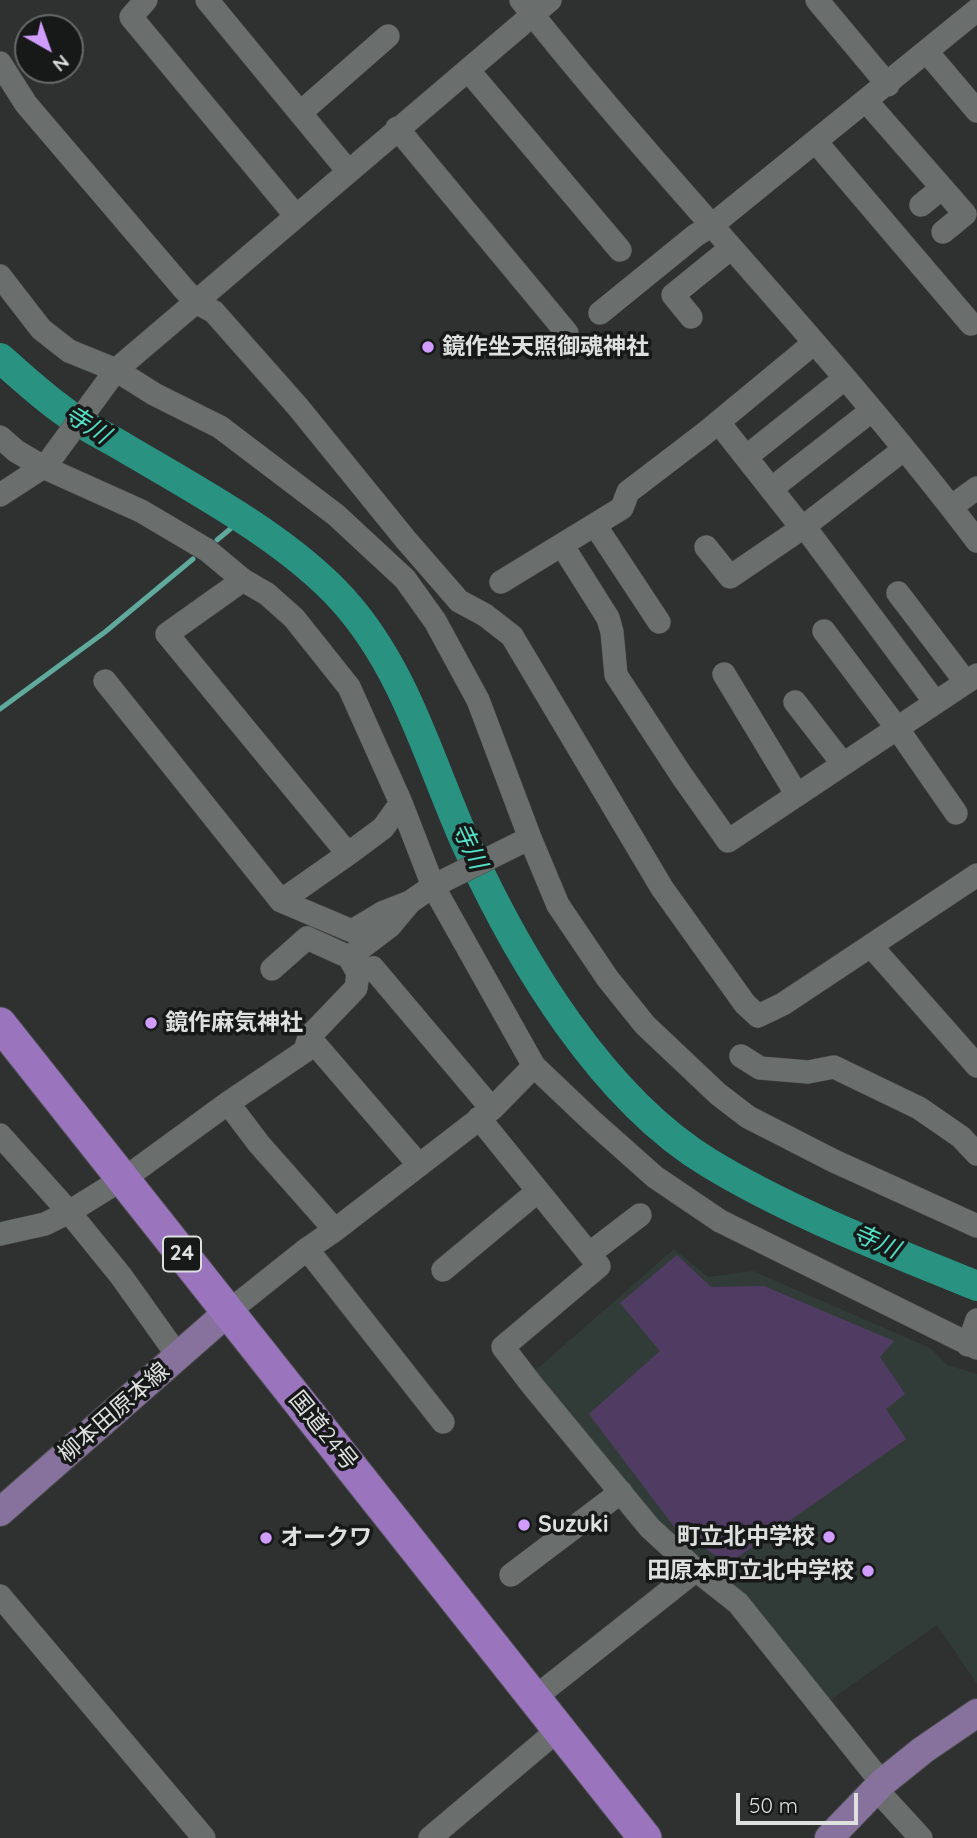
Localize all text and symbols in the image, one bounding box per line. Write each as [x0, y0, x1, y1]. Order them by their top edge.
north arrow [14, 14, 84, 84]
text: N [48, 50, 74, 77]
place label: 鏡作坐天照御魂神社 [442, 333, 649, 361]
marker: 鏡作坐天照御魂神社 [420, 339, 436, 355]
water label: 寺川 [59, 400, 115, 450]
water label: 寺川 [446, 818, 492, 874]
place label: 鏡作麻気神社 [165, 1009, 303, 1037]
marker: 鏡作麻気神社 [143, 1015, 159, 1031]
water label: 寺川 [848, 1219, 904, 1265]
road number: 24 [163, 1236, 201, 1272]
street label: 柳本田原本線 [53, 1357, 175, 1469]
street label: 国道24号 [283, 1386, 363, 1476]
place label: Suzuki [538, 1511, 608, 1539]
marker: Suzuki [516, 1517, 532, 1533]
place label: 町立北中学校 [677, 1523, 815, 1551]
place label: オークワ [280, 1524, 372, 1552]
marker: 町立北中学校 [821, 1529, 837, 1545]
marker: オークワ [258, 1530, 274, 1546]
place label: 田原本町立北中学校 [647, 1557, 854, 1585]
marker: 田原本町立北中学校 [860, 1563, 876, 1579]
scale bar [739, 1778, 862, 1822]
text: 50 m [749, 1792, 798, 1818]

